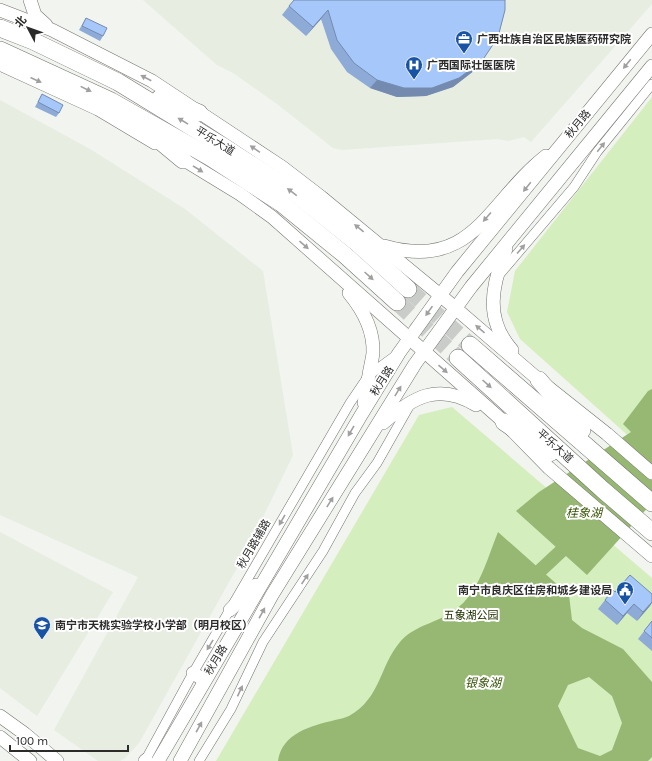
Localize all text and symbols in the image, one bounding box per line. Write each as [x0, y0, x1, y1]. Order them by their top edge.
north arrow [8, 8, 48, 48]
text: 北 [12, 13, 29, 30]
office icon: 广西壮族自治区民族医药研究院 [454, 29, 474, 54]
place label: 广西壮族自治区民族医药研究院 [477, 33, 631, 46]
hospital icon: 广西国际壮医医院 [404, 55, 424, 80]
place label: 广西国际壮医医院 [427, 59, 515, 72]
one-way arrow [623, 59, 632, 70]
one-way arrow [141, 75, 152, 81]
one-way arrow [30, 77, 42, 83]
one-way arrow [81, 86, 92, 92]
street label: 秋月路 [563, 107, 593, 141]
one-way arrow [177, 118, 189, 125]
street label: 平乐大道 [193, 124, 237, 158]
one-way arrow [597, 142, 606, 153]
one-way arrow [250, 145, 260, 153]
one-way arrow [193, 165, 204, 173]
one-way arrow [523, 181, 532, 192]
one-way arrow [287, 188, 297, 196]
one-way arrow [482, 212, 492, 222]
one-way arrow [353, 223, 364, 232]
one-way arrow [298, 240, 309, 249]
one-way arrow [516, 244, 525, 254]
one-way arrow [364, 272, 374, 281]
one-way arrow [425, 305, 433, 316]
one-way arrow [474, 325, 485, 334]
street label: 秋月路 [368, 364, 396, 398]
one-way arrow [437, 364, 448, 373]
one-way arrow [482, 380, 492, 389]
one-way arrow [394, 386, 402, 396]
one-way arrow [348, 425, 355, 437]
street label: 平乐大道 [534, 426, 576, 466]
one-way arrow [326, 496, 333, 508]
water label: 桂象湖 [566, 506, 604, 520]
one-way arrow [278, 514, 285, 526]
street label: 秋月路辅路 [235, 517, 273, 571]
one-way arrow [301, 574, 309, 584]
public building icon: 南宁市良庆区住房和城乡建设局 [615, 580, 635, 605]
place label: 南宁市良庆区住房和城乡建设局 [458, 584, 612, 597]
one-way arrow [259, 607, 266, 619]
park label: 五象湖公园 [444, 609, 499, 622]
school or university icon: 南宁市天桃实验学校小学部（明月校区） [32, 615, 52, 640]
place label: 南宁市天桃实验学校小学部（明月校区） [55, 619, 253, 632]
one-way arrow [206, 639, 213, 651]
street label: 秋月路 [202, 643, 230, 677]
water label: 银象湖 [465, 676, 503, 690]
one-way arrow [237, 685, 243, 697]
one-way arrow [196, 721, 203, 733]
scale bar [10, 727, 128, 753]
text: 100 m [16, 734, 48, 748]

